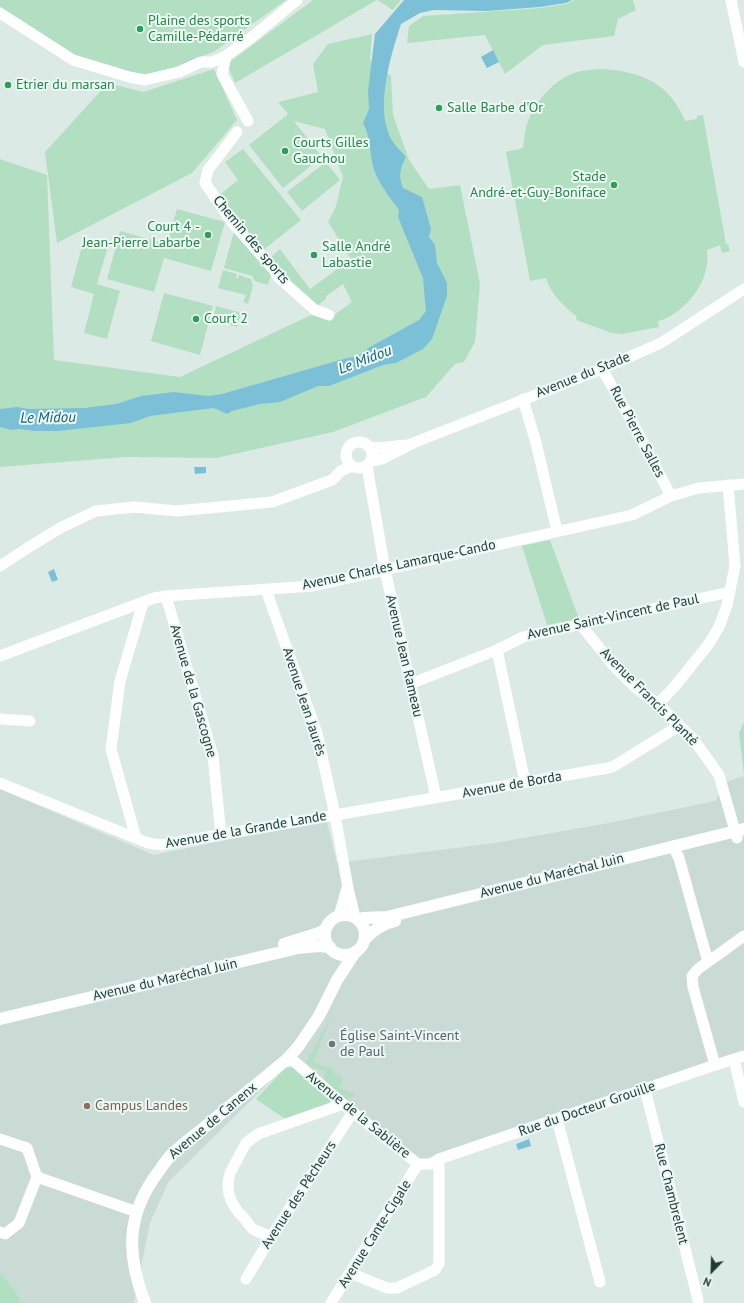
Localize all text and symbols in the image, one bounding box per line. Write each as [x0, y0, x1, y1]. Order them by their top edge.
place label: Plaine des sports Camille-Pédarré [148, 13, 250, 46]
marker: Plaine des sports Camille-Pédarré [135, 24, 145, 34]
place label: Etrier du marsan [16, 77, 115, 93]
marker: Etrier du marsan [3, 80, 13, 90]
place label: Salle Barbe d'Or [447, 100, 543, 116]
marker: Salle Barbe d'Or [434, 103, 444, 113]
place label: Courts Gilles Gauchou [293, 135, 369, 168]
marker: Courts Gilles Gauchou [280, 146, 290, 156]
place label: Stade André-et-Guy-Boniface [470, 169, 606, 202]
marker: Stade André-et-Guy-Boniface [609, 180, 619, 190]
street label: Chemin des sports [209, 192, 293, 288]
place label: Court 4 - Jean-Pierre Labarbe [82, 219, 200, 252]
marker: Court 4 - Jean-Pierre Labarbe [203, 230, 213, 240]
place label: Salle André Labastie [322, 239, 391, 272]
marker: Salle André Labastie [309, 250, 319, 260]
place label: Court 2 [204, 311, 248, 327]
marker: Court 2 [191, 314, 201, 324]
water label: Le Midou [336, 342, 394, 378]
street label: Avenue du Stade [533, 348, 633, 402]
street label: Rue Pierre Salles [606, 383, 668, 481]
water label: Le Midou [20, 409, 76, 427]
street label: Avenue Charles Lamarque-Cando [301, 536, 497, 594]
street label: Avenue Saint-Vincent de Paul [526, 591, 700, 643]
street label: Avenue Jean Rameau [382, 593, 426, 719]
street label: Avenue de la Gascogne [166, 622, 220, 760]
street label: Avenue Francis Planté [596, 644, 702, 750]
street label: Avenue Jean Jaurès [279, 646, 329, 758]
street label: Avenue de Borda [461, 768, 563, 802]
street label: Avenue de la Grande Lande [164, 808, 328, 852]
street label: Avenue du Maréchal Juin [478, 850, 626, 902]
street label: Avenue du Maréchal Juin [91, 955, 239, 1005]
place label: Église Saint-Vincent de Paul [340, 1028, 459, 1060]
marker: Église Saint-Vincent de Paul [327, 1039, 337, 1049]
street label: Avenue de la Sablière [302, 1068, 414, 1162]
street label: Rue du Docteur Grouille [516, 1078, 658, 1140]
street label: Avenue de Canenx [165, 1079, 261, 1163]
place label: Campus Landes [95, 1098, 188, 1114]
marker: Campus Landes [82, 1101, 92, 1111]
street label: Avenue des Pêcheurs [258, 1138, 340, 1252]
street label: Rue Chambrelent [650, 1142, 692, 1246]
street label: Avenue Cante-Cigale [335, 1177, 415, 1291]
north arrow [692, 1251, 732, 1291]
text: N [701, 1274, 713, 1290]

